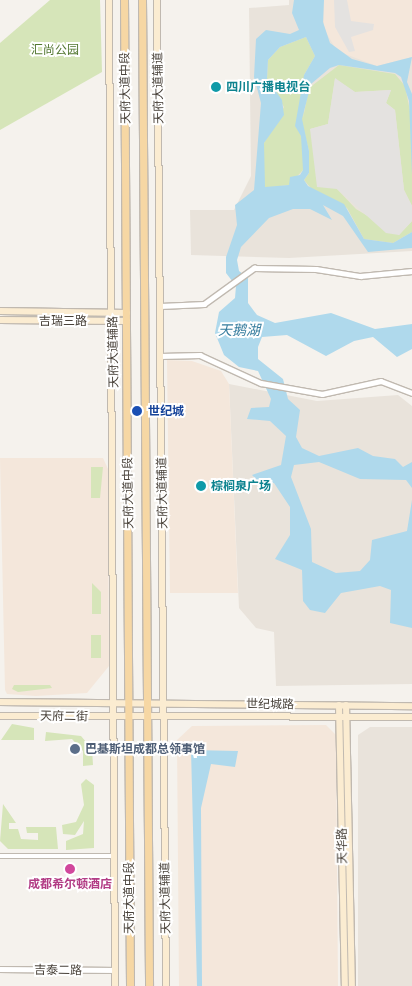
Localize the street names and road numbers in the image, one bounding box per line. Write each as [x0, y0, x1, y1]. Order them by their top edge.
street label: 天府大道中段 [117, 52, 133, 124]
street label: 天府大道辅道 [150, 52, 166, 124]
street label: 吉瑞三路 [39, 314, 87, 328]
street label: 天府大道辅路 [105, 316, 121, 388]
street label: 天府大道中段 [120, 457, 136, 529]
street label: 天府大道辅道 [154, 457, 170, 529]
street label: 世纪城路 [246, 696, 294, 712]
street label: 天府二街 [40, 708, 88, 724]
street label: 天华路 [334, 828, 350, 864]
street label: 天府大道中段 [122, 862, 136, 934]
street label: 天府大道辅道 [157, 862, 173, 934]
street label: 吉泰二路 [34, 962, 82, 978]

